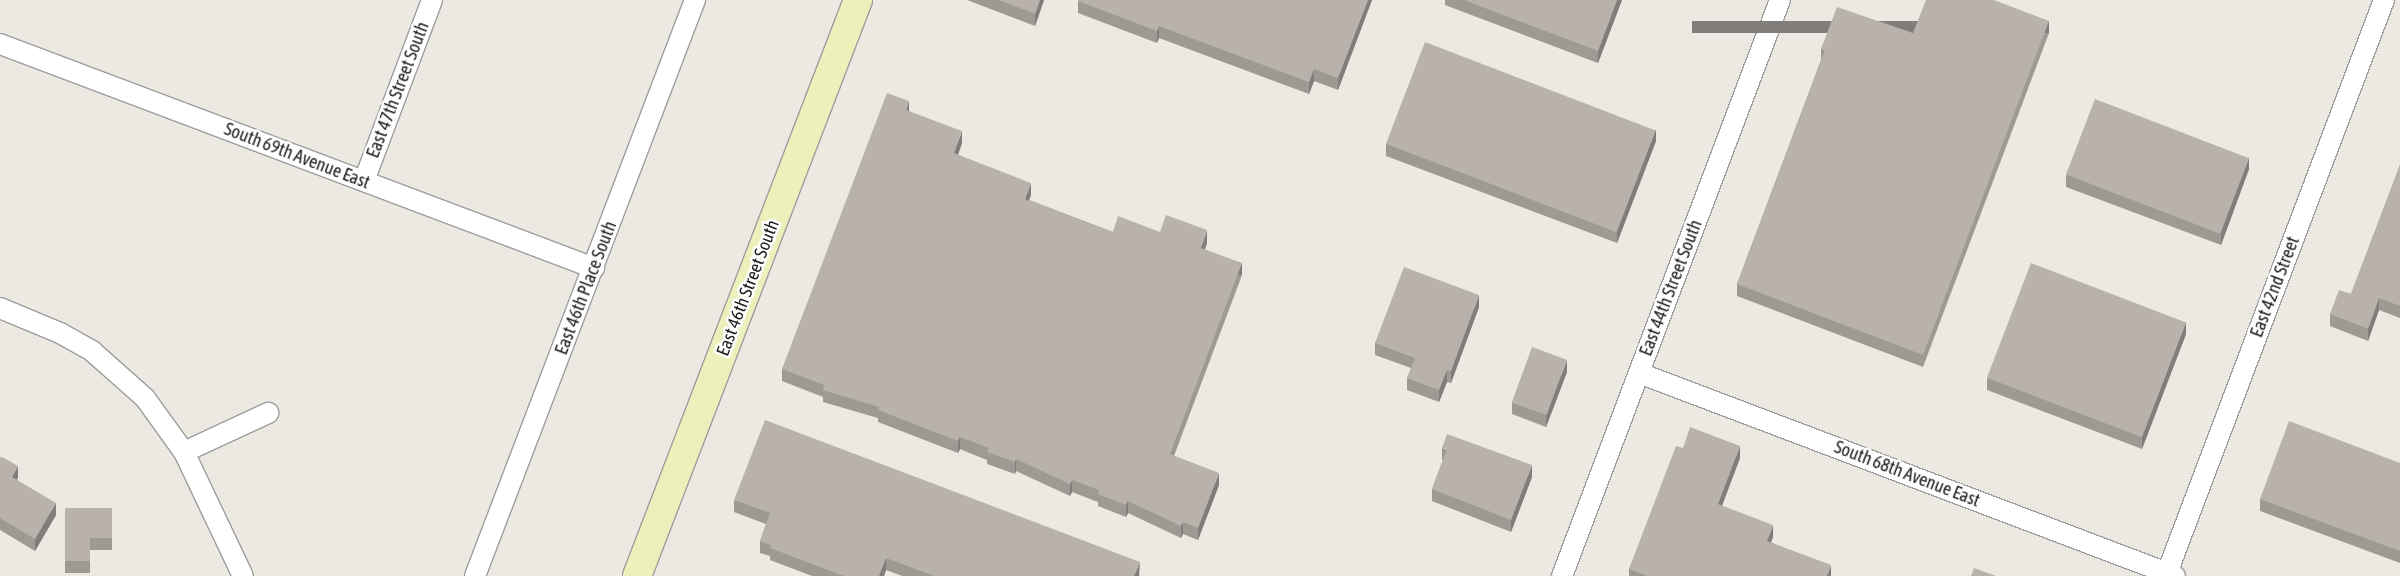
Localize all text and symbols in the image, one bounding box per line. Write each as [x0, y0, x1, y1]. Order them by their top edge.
street label: East 47th Street South [362, 19, 434, 161]
street label: South 69th Avenue East [221, 118, 373, 194]
street label: East 46th Street South [712, 217, 784, 359]
street label: East 44th Street South [1635, 217, 1707, 359]
street label: East 46th Place South [551, 218, 621, 358]
street label: East 42nd Street [2246, 234, 2304, 340]
street label: South 68th Avenue East [1831, 436, 1983, 512]

